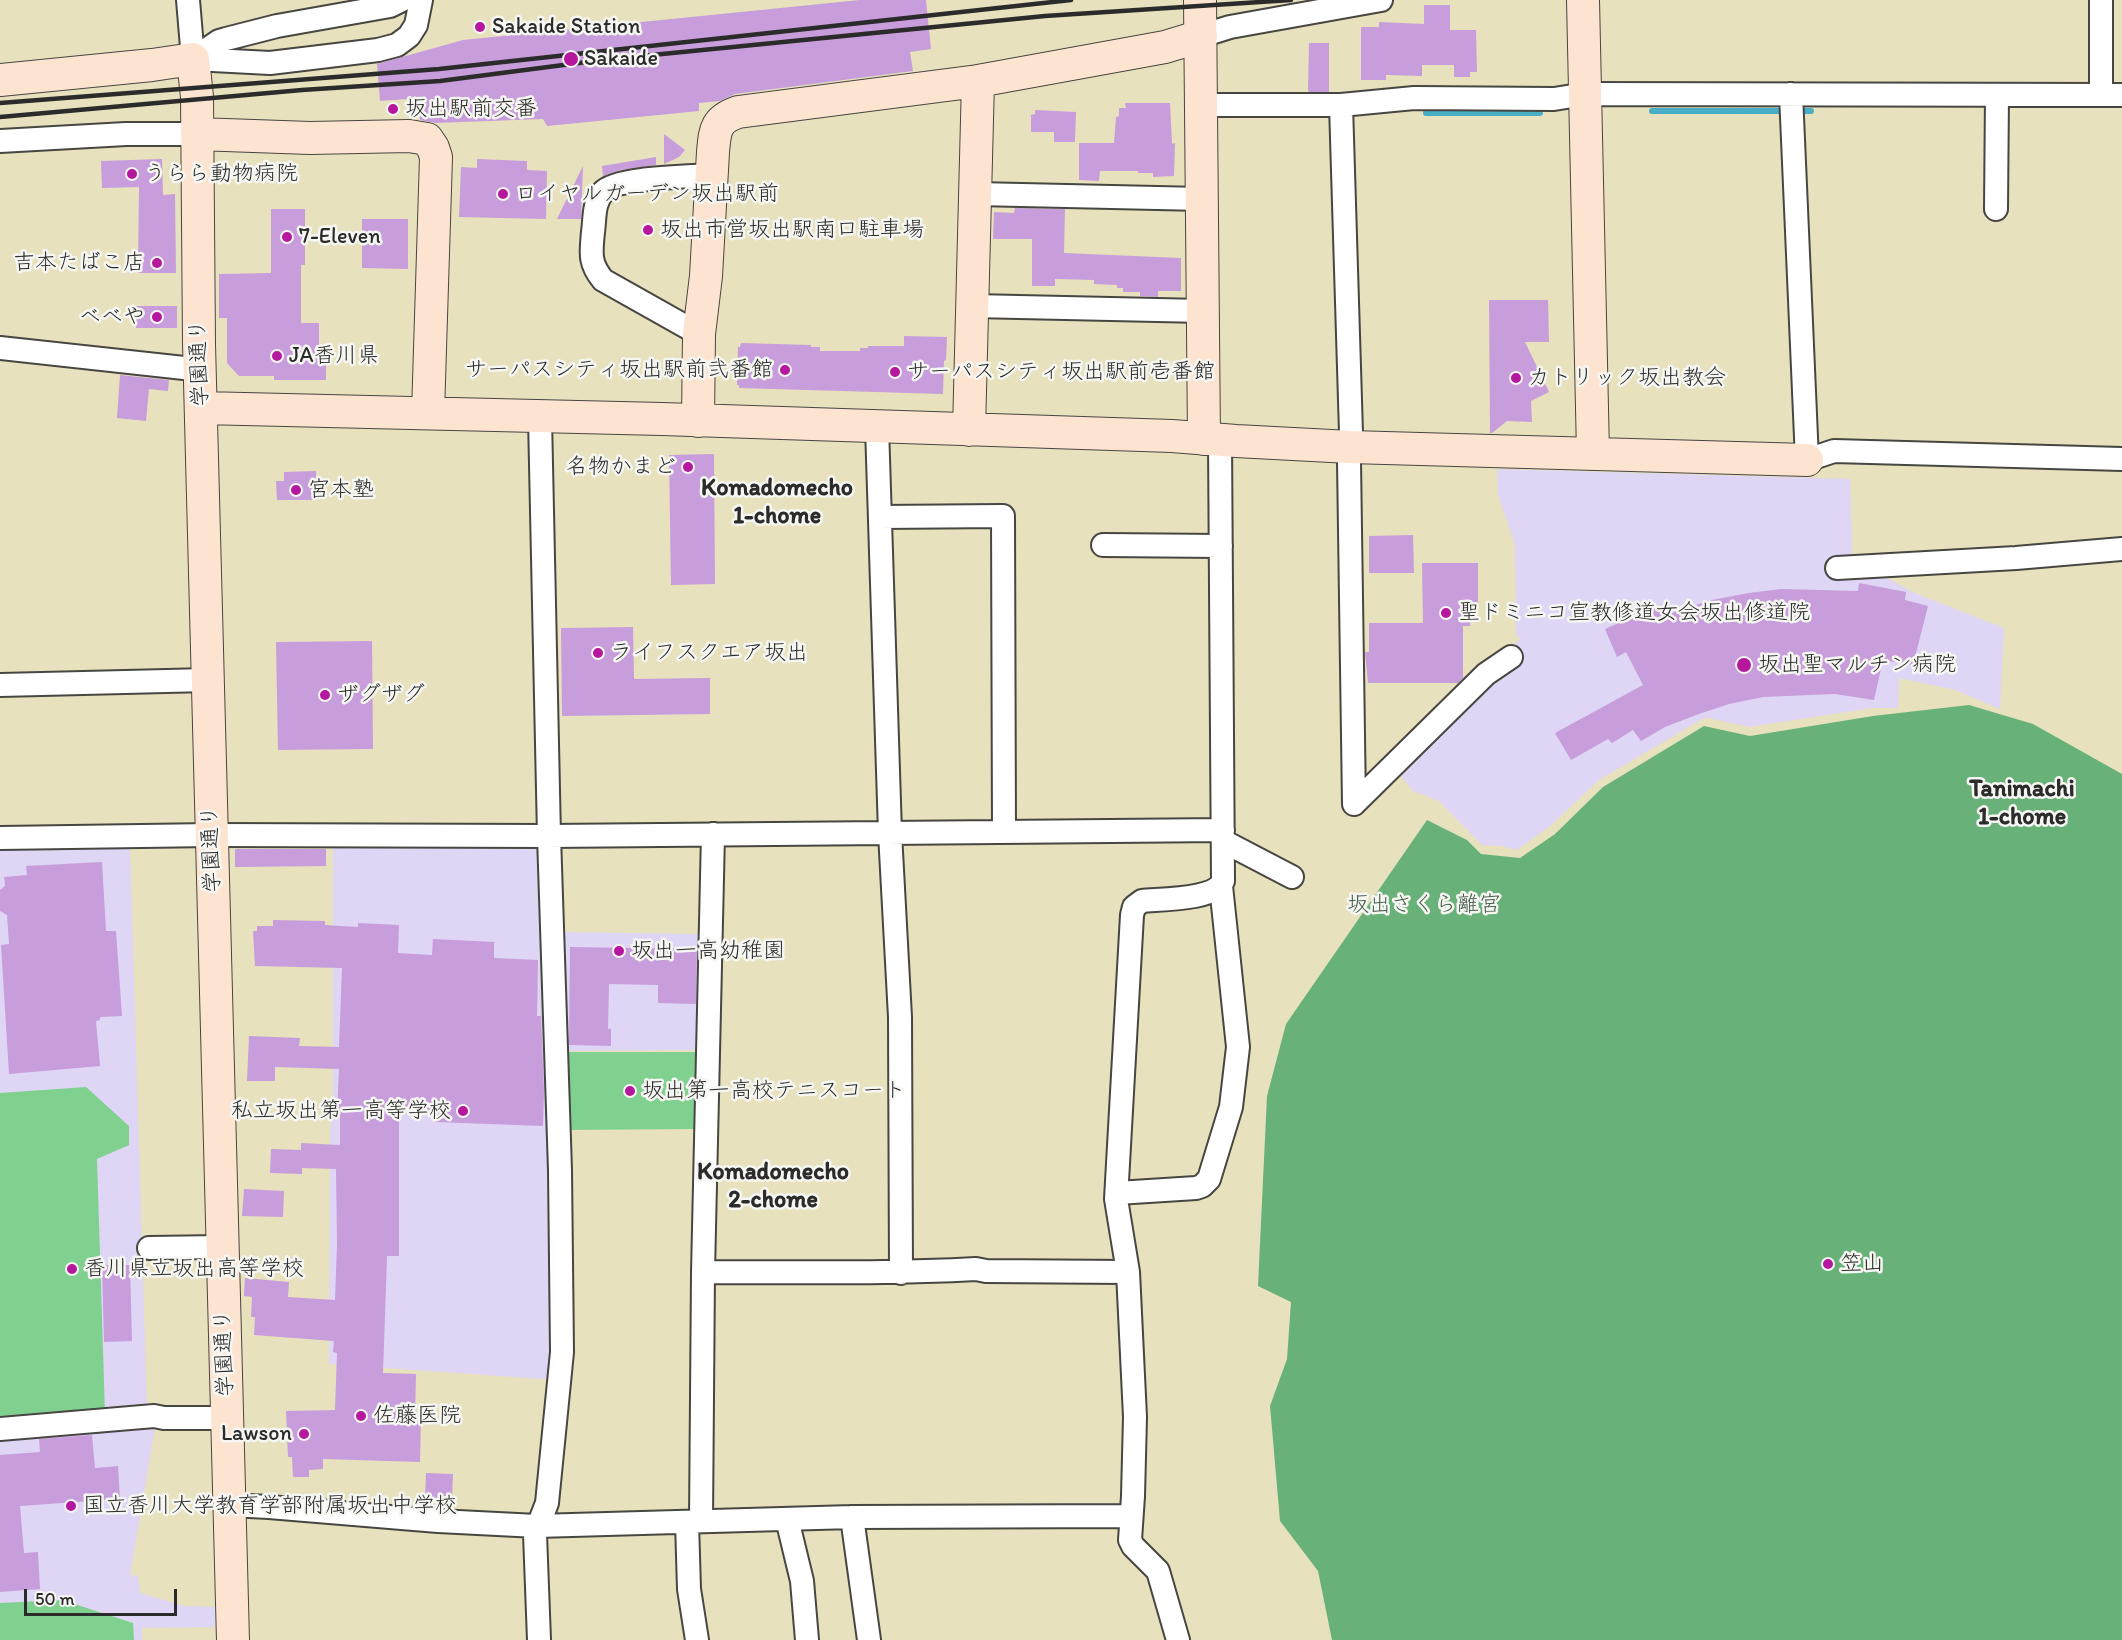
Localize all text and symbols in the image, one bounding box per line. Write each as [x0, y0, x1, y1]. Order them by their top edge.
place label: Sakaide Station [492, 14, 640, 40]
marker: Sakaide Station [473, 20, 487, 34]
place label: Sakaide [584, 46, 658, 72]
marker: Sakaide [562, 50, 580, 68]
place label: 坂出駅前交番 [405, 96, 537, 122]
marker: 坂出駅前交番 [386, 102, 400, 116]
place label: うらら動物病院 [144, 161, 298, 187]
marker: うらら動物病院 [125, 167, 139, 181]
place label: ロイヤルガーデン坂出駅前 [515, 181, 779, 207]
marker: ロイヤルガーデン坂出駅前 [496, 187, 510, 201]
place label: 坂出市営坂出駅南口駐車場 [660, 217, 924, 243]
marker: 坂出市営坂出駅南口駐車場 [641, 223, 655, 237]
place label: 7-Eleven [299, 224, 381, 250]
marker: 7-Eleven [280, 230, 294, 244]
place label: 吉本たばこ店 [13, 250, 145, 276]
marker: 吉本たばこ店 [150, 256, 164, 270]
place label: べべや [79, 304, 145, 330]
marker: べべや [150, 310, 164, 324]
street label: 学園通り [185, 319, 215, 407]
place label: JA香川県 [289, 343, 379, 369]
marker: JA香川県 [270, 349, 284, 363]
place label: サーパスシティ坂出駅前弐番館 [465, 357, 773, 383]
place label: サーパスシティ坂出駅前壱番館 [907, 359, 1215, 385]
marker: サーパスシティ坂出駅前弐番館 [778, 363, 792, 377]
marker: サーパスシティ坂出駅前壱番館 [888, 365, 902, 379]
place label: カトリック坂出教会 [1528, 365, 1726, 391]
marker: カトリック坂出教会 [1509, 371, 1523, 385]
place label: 名物かまど [566, 454, 676, 480]
marker: 名物かまど [681, 460, 695, 474]
district label: Komadomecho 1-chome [701, 475, 853, 531]
place label: 宮本塾 [308, 477, 374, 503]
marker: 宮本塾 [289, 483, 303, 497]
place label: 聖ドミニコ宣教修道女会坂出修道院 [1458, 600, 1810, 626]
marker: 聖ドミニコ宣教修道女会坂出修道院 [1439, 606, 1453, 620]
place label: ライフスクエア坂出 [610, 640, 808, 666]
marker: ライフスクエア坂出 [591, 646, 605, 660]
place label: 坂出聖マルチン病院 [1758, 652, 1956, 678]
marker: 坂出聖マルチン病院 [1735, 656, 1753, 674]
place label: ザグザグ [337, 682, 425, 708]
marker: ザグザグ [318, 688, 332, 702]
district label: Tanimachi 1-chome [1969, 776, 2075, 832]
street label: 学園通り [197, 805, 227, 893]
park label: 坂出さくら離宮 [1347, 892, 1501, 918]
place label: 坂出一高幼稚園 [631, 938, 785, 964]
marker: 坂出一高幼稚園 [612, 944, 626, 958]
place label: 坂出第一高校テニスコート [642, 1078, 906, 1104]
marker: 坂出第一高校テニスコート [623, 1084, 637, 1098]
place label: 私立坂出第一高等学校 [231, 1098, 451, 1124]
marker: 私立坂出第一高等学校 [456, 1104, 470, 1118]
district label: Komadomecho 2-chome [697, 1159, 849, 1215]
place label: 笠山 [1840, 1251, 1884, 1277]
place label: 香川県立坂出高等学校 [84, 1256, 304, 1282]
marker: 笠山 [1821, 1257, 1835, 1271]
marker: 香川県立坂出高等学校 [65, 1262, 79, 1276]
street label: 学園通り [210, 1309, 240, 1397]
place label: 佐藤医院 [373, 1403, 461, 1429]
marker: 佐藤医院 [354, 1409, 368, 1423]
place label: Lawson [221, 1421, 292, 1447]
marker: Lawson [297, 1427, 311, 1441]
place label: 国立香川大学教育学部附属坂出中学校 [83, 1493, 457, 1519]
marker: 国立香川大学教育学部附属坂出中学校 [64, 1499, 78, 1513]
scale bar [27, 1577, 180, 1615]
text: 50 m [35, 1588, 75, 1610]

